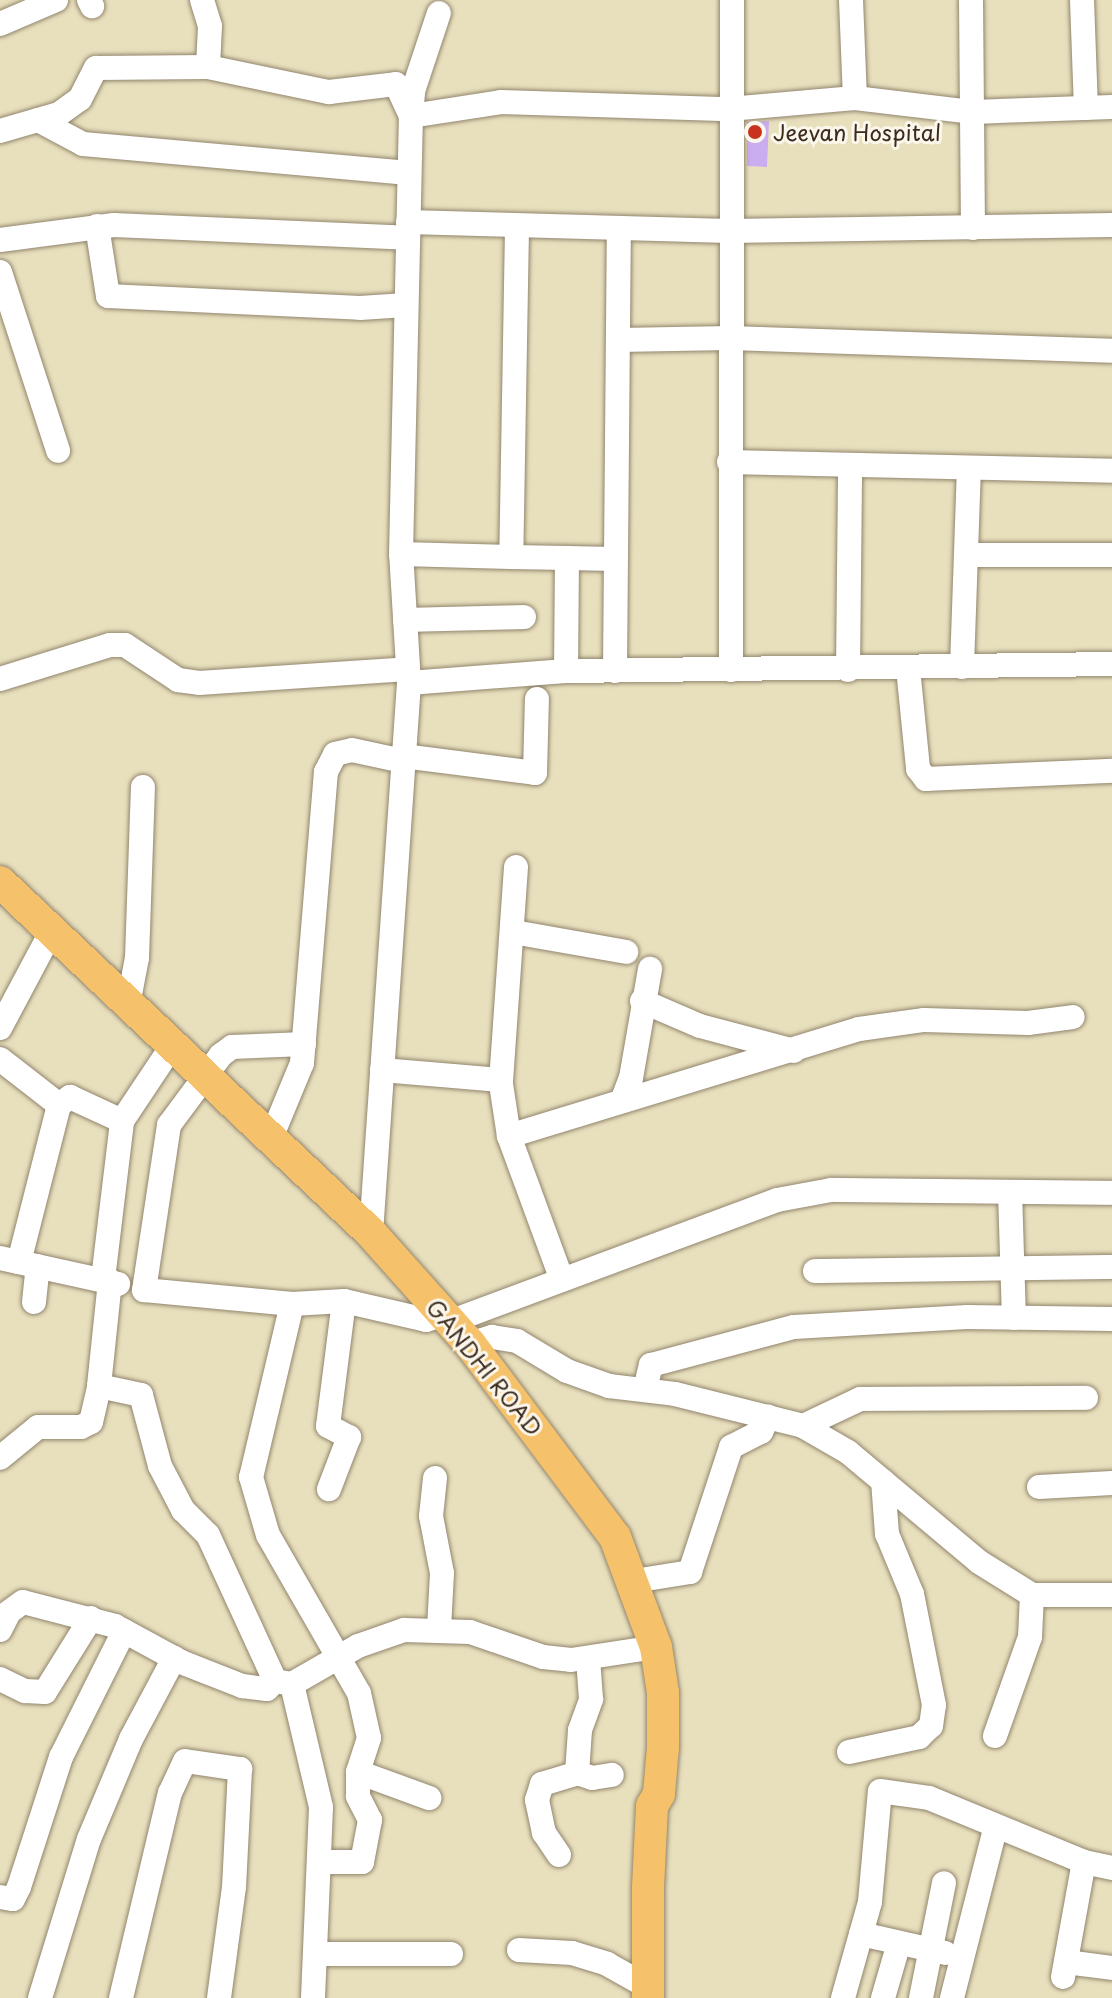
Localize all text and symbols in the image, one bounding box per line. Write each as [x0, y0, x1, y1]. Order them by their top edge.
place label: Jeevan Hospital [773, 119, 941, 145]
marker: Jeevan Hospital [744, 121, 766, 143]
street label: GANDHI ROAD [422, 1293, 548, 1441]

